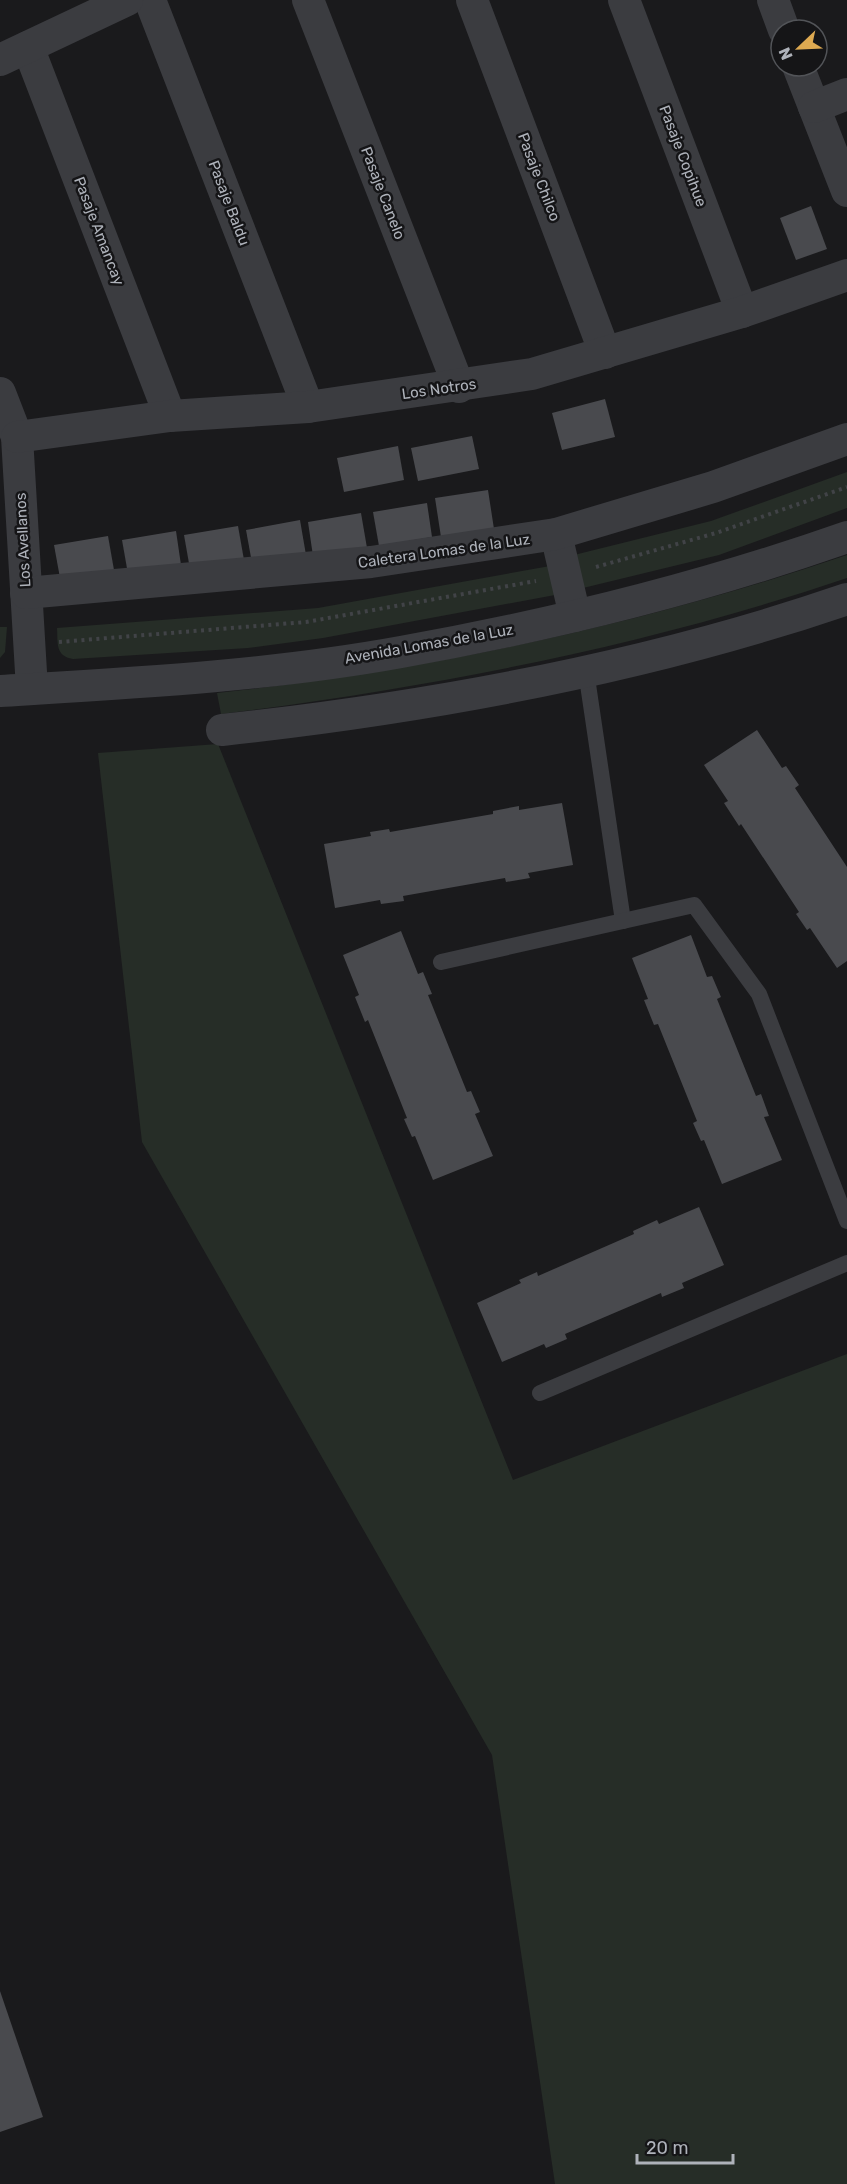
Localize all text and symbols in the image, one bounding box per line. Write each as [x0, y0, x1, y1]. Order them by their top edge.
north arrow [769, 18, 829, 78]
text: N [775, 45, 797, 63]
street label: Pasaje Copihue [655, 103, 711, 209]
street label: Pasaje Chilco [514, 130, 564, 224]
street label: Pasaje Canelo [357, 144, 409, 242]
street label: Pasaje Baldu [205, 158, 253, 248]
street label: Pasaje Amancay [70, 174, 128, 288]
street label: Los Notros [401, 375, 478, 403]
street label: Los Avellanos [12, 492, 34, 588]
street label: Caletera Lomas de la Luz [357, 530, 531, 572]
street label: Avenida Lomas de la Luz [343, 620, 515, 668]
scale bar [637, 2127, 733, 2165]
text: 20 m [646, 2137, 688, 2159]

